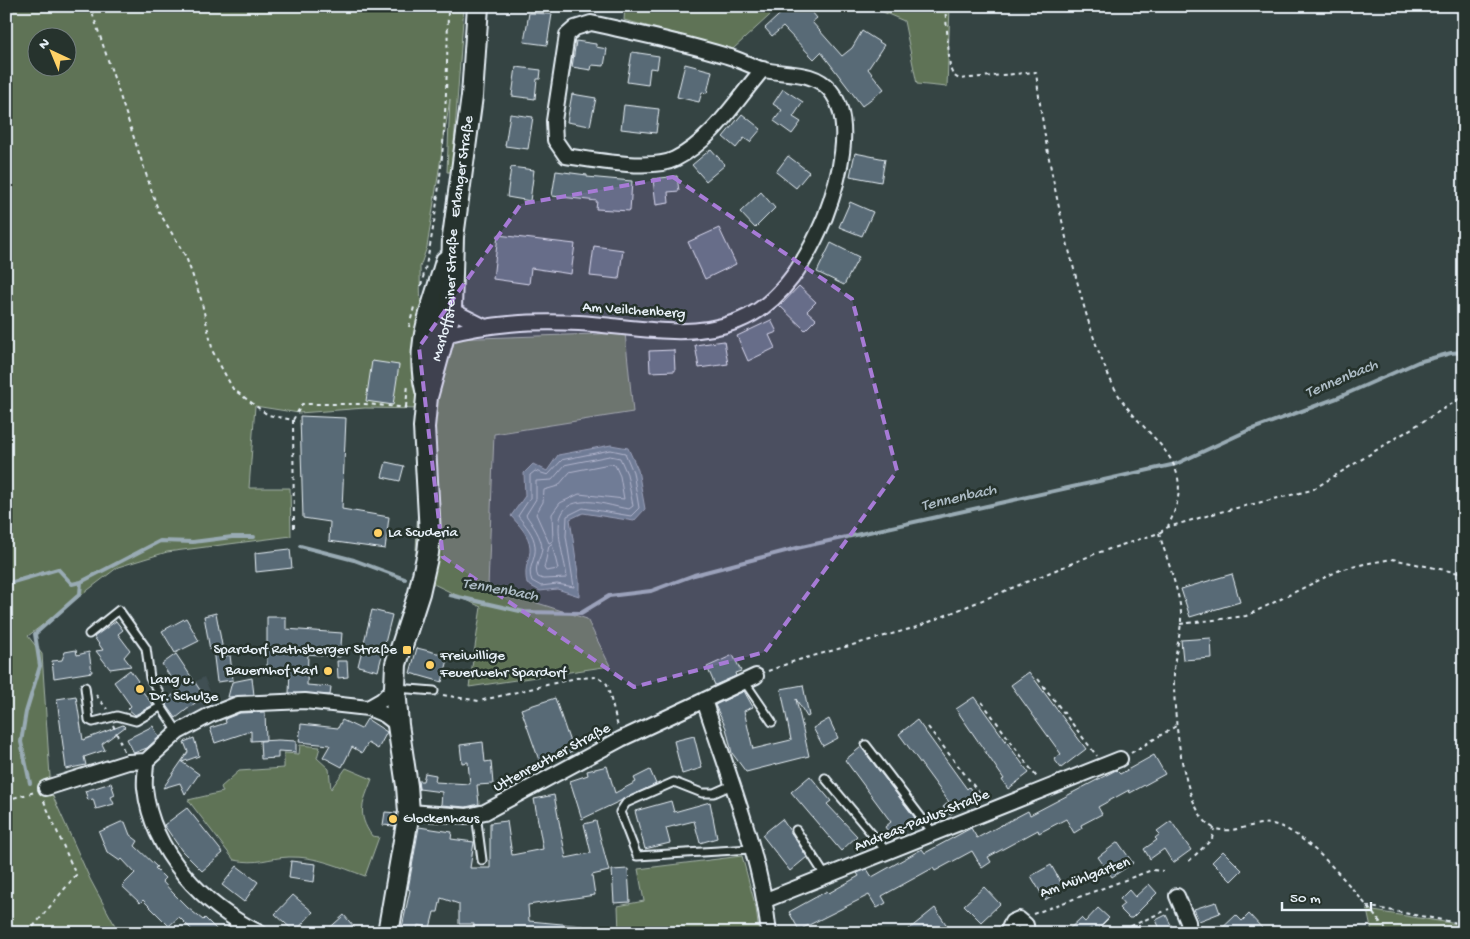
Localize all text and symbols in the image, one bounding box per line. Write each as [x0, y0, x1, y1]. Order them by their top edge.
north arrow [28, 28, 78, 78]
text: N [36, 35, 54, 54]
street label: Erlanger Straße [447, 115, 478, 219]
street label: Marloffsteiner Straße [428, 227, 463, 364]
street label: Am Veilchenberg [582, 298, 686, 324]
water label: Tennenbach [1303, 356, 1381, 404]
water label: Tennenbach [919, 481, 999, 517]
place label: La Scuderia [388, 524, 459, 542]
marker: La Scuderia [372, 527, 384, 539]
water label: Tennenbach [461, 575, 540, 607]
place label: Spardorf Rathsberger Straße [213, 641, 397, 659]
marker: Spardorf Rathsberger Straße [401, 644, 413, 656]
place label: Freiwillige Feuerwehr Spardorf [439, 647, 568, 682]
marker: Freiwillige Feuerwehr Spardorf [424, 659, 436, 671]
place label: Bauernhof Karl [225, 662, 318, 680]
marker: Bauernhof Karl [322, 665, 334, 677]
place label: Lang u. Dr. Schulze [149, 671, 218, 706]
marker: Lang u. Dr. Schulze [134, 683, 146, 695]
street label: Uttenreuther Straße [490, 719, 614, 797]
street label: Andreas-Paulus-Straße [852, 786, 992, 856]
place label: Glockenhaus [403, 810, 480, 828]
marker: Glockenhaus [387, 813, 399, 825]
street label: Am Mühlgarten [1037, 853, 1133, 903]
scale bar [1282, 879, 1371, 911]
text: 50 m [1290, 890, 1321, 908]

